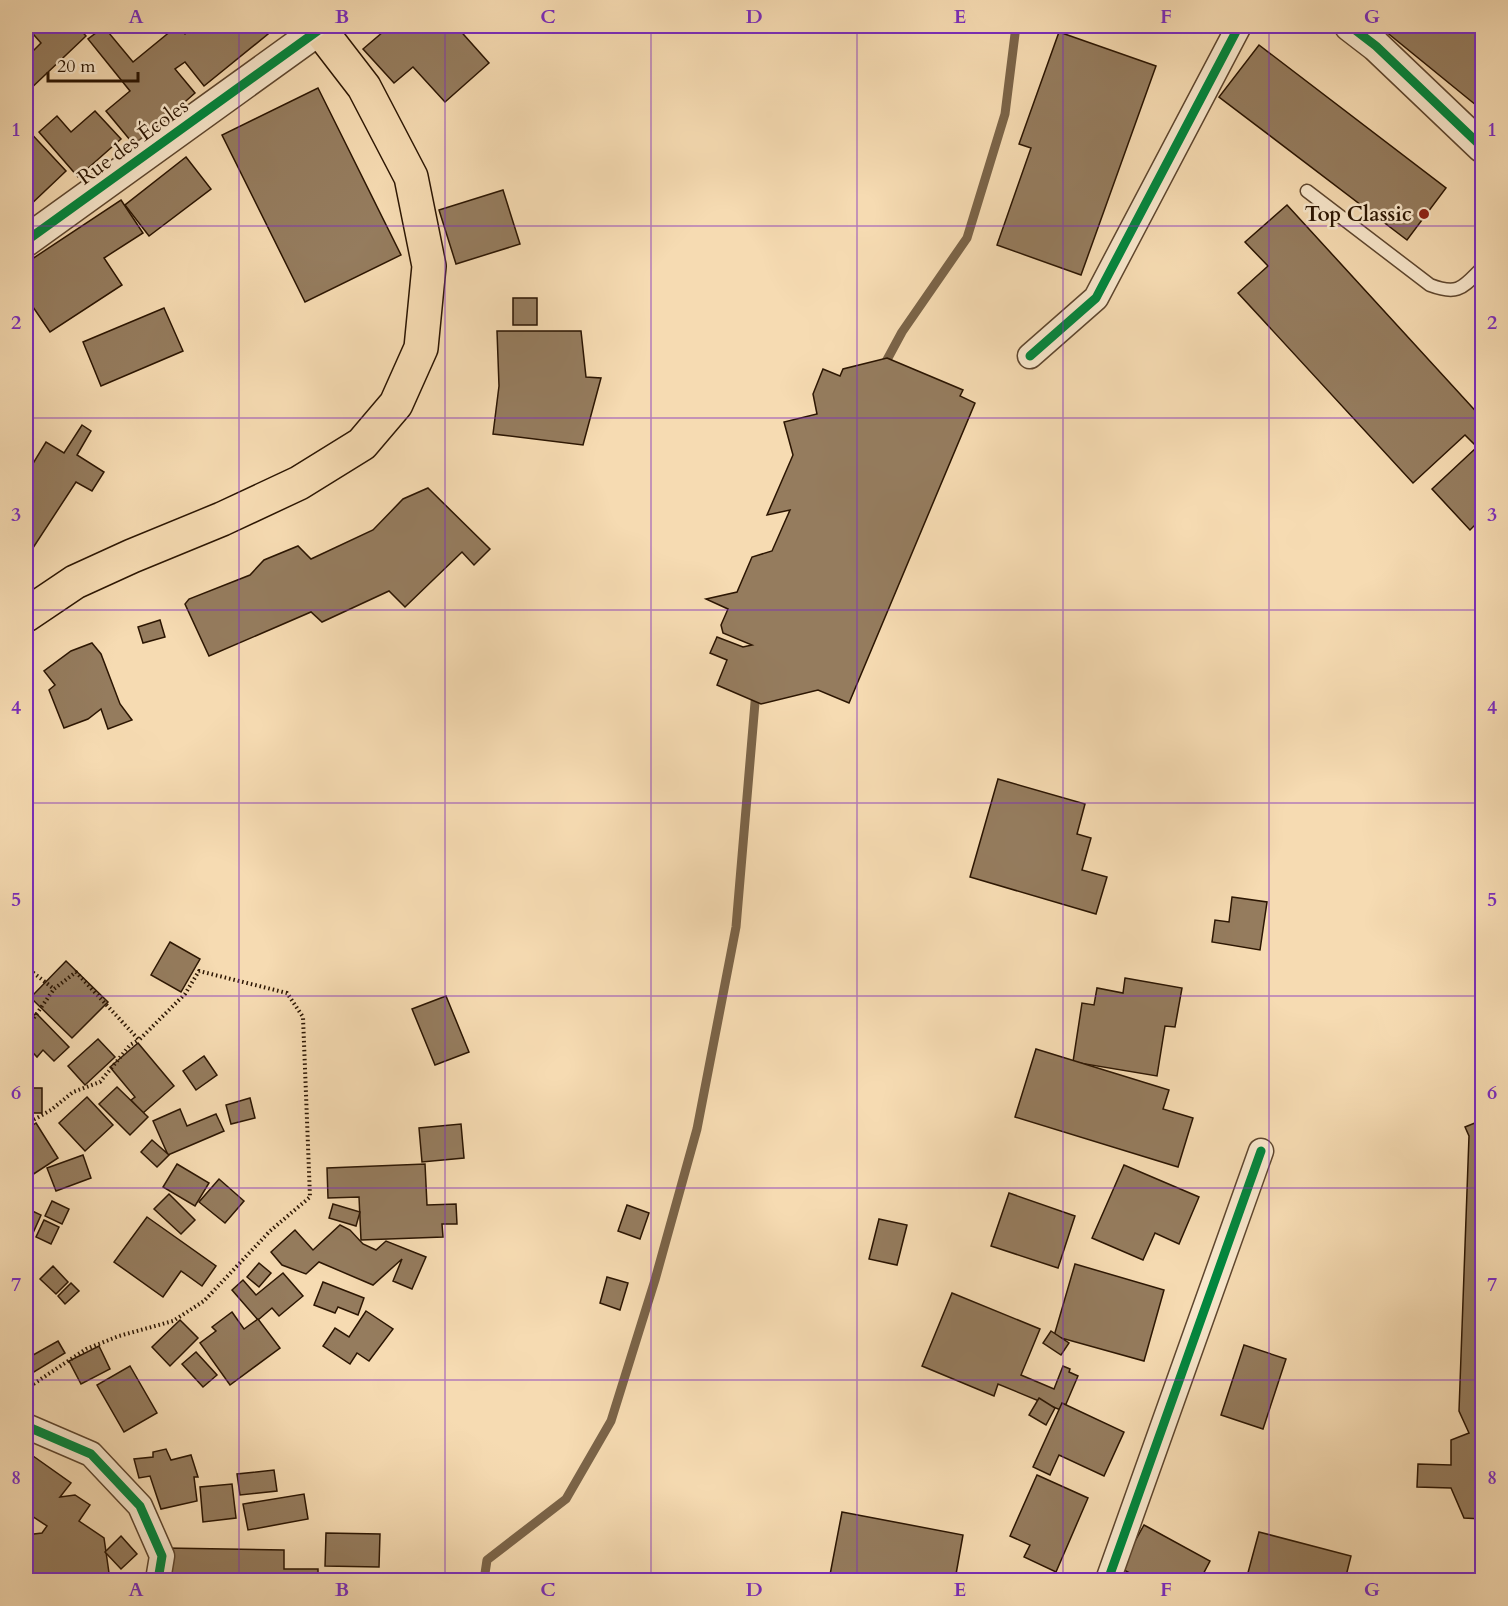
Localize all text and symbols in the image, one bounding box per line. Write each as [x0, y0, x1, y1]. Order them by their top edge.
text: A [128, 3, 144, 30]
text: B [335, 3, 349, 30]
text: C [540, 3, 556, 30]
text: D [745, 3, 763, 30]
text: E [954, 3, 966, 30]
text: F [1160, 3, 1172, 30]
text: G [1364, 3, 1380, 30]
scale bar [48, 45, 138, 83]
text: 20 m [57, 54, 96, 79]
street label: Rue des Écoles [72, 92, 194, 192]
text: 1 [11, 116, 21, 143]
text: 1 [1487, 116, 1497, 143]
place label: Top Classic [1305, 200, 1412, 229]
marker: Top Classic [1417, 207, 1431, 221]
text: 2 [11, 309, 21, 336]
text: 2 [1487, 309, 1497, 336]
text: 3 [11, 501, 21, 528]
text: 3 [1487, 501, 1497, 528]
text: 4 [11, 694, 21, 721]
text: 4 [1487, 694, 1497, 721]
text: 5 [11, 886, 21, 913]
text: 5 [1487, 886, 1497, 913]
text: 6 [11, 1079, 21, 1106]
text: 6 [1487, 1079, 1497, 1106]
text: 7 [11, 1271, 21, 1298]
text: 7 [1487, 1271, 1497, 1298]
text: 8 [11, 1464, 21, 1491]
text: 8 [1487, 1464, 1497, 1491]
text: A [128, 1576, 144, 1603]
text: B [335, 1576, 349, 1603]
text: C [540, 1576, 556, 1603]
text: D [745, 1576, 763, 1603]
text: E [954, 1576, 966, 1603]
text: F [1160, 1576, 1172, 1603]
text: G [1364, 1576, 1380, 1603]

